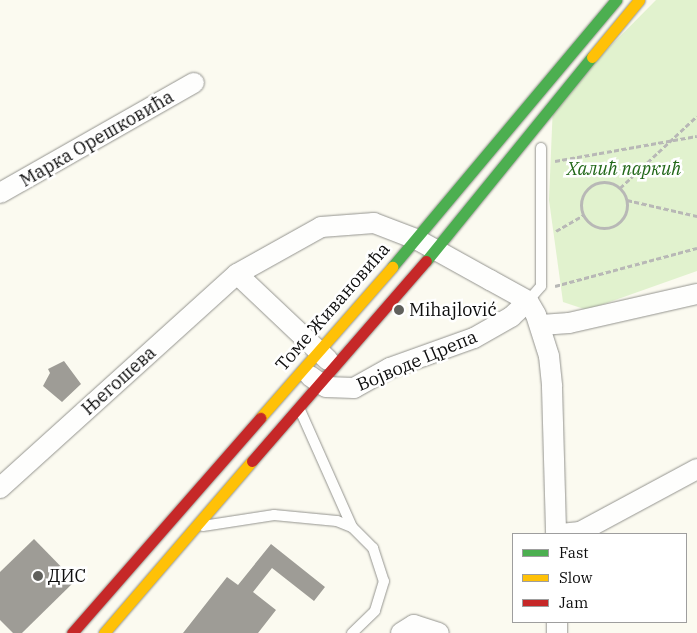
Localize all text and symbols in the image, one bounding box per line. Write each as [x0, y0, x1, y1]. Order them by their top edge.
street label: Марка Орешковића [16, 86, 178, 192]
park label: Халић паркић [567, 158, 681, 180]
street label: Томе Живановића [271, 238, 395, 376]
place label: Mihajlović [409, 299, 497, 321]
marker: Mihajlović [393, 304, 405, 316]
street label: Војводе Црепа [354, 326, 480, 396]
street label: Његошева [77, 342, 161, 420]
legend [512, 533, 687, 623]
text: Fast [559, 543, 589, 562]
place label: ДИС [48, 565, 86, 587]
text: Slow [559, 568, 592, 587]
marker: ДИС [32, 570, 44, 582]
text: Jam [559, 593, 588, 612]

